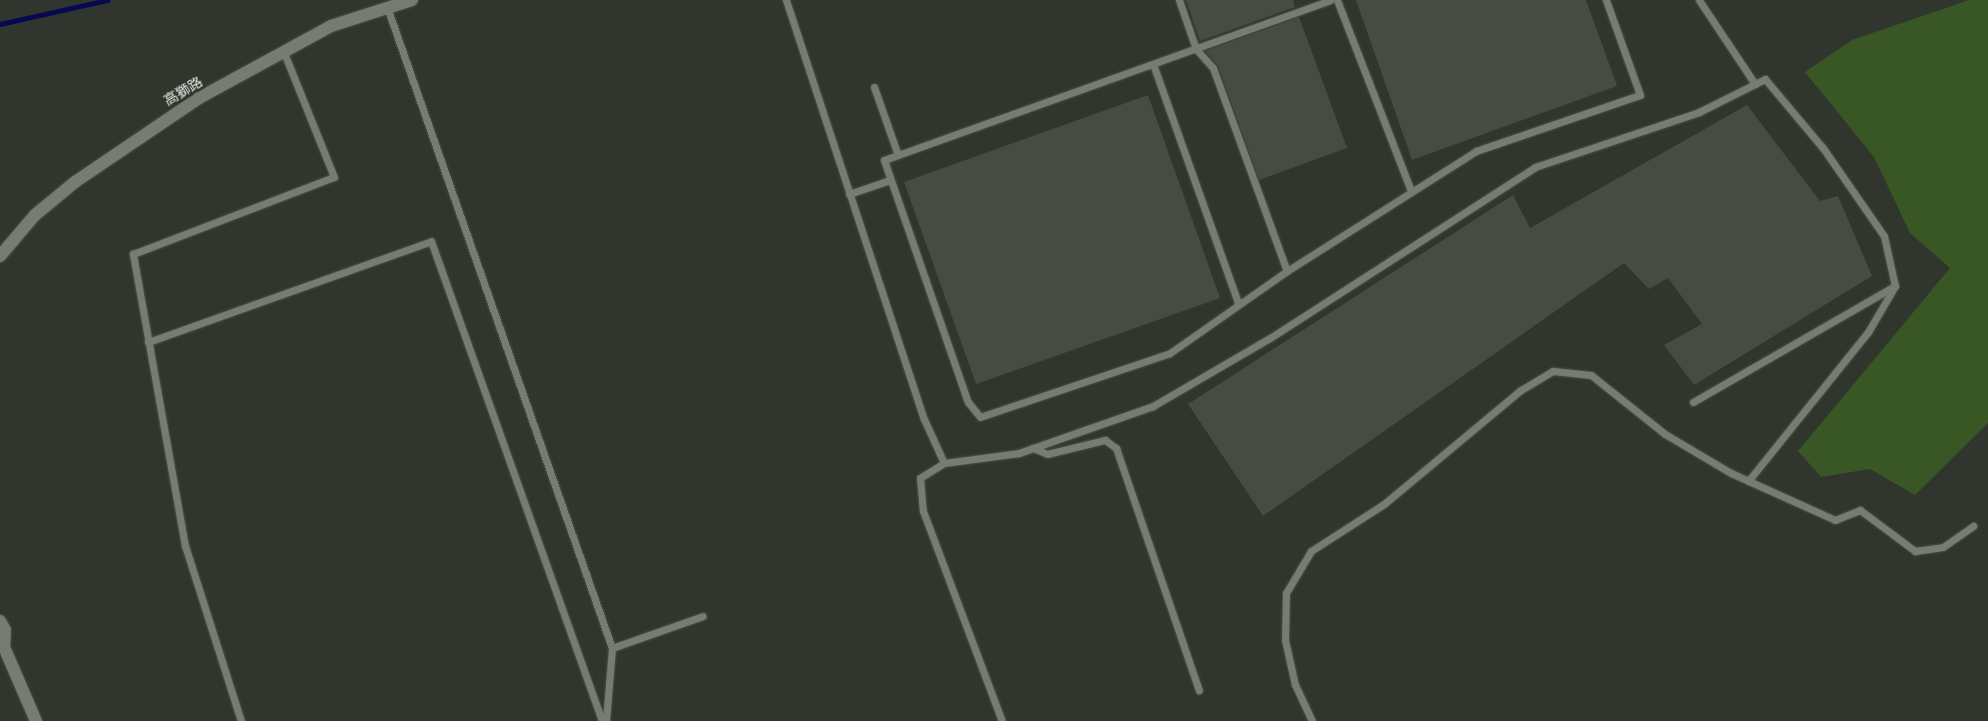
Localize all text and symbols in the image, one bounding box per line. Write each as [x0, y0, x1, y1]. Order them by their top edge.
street label: 高獅路 [161, 73, 205, 109]

